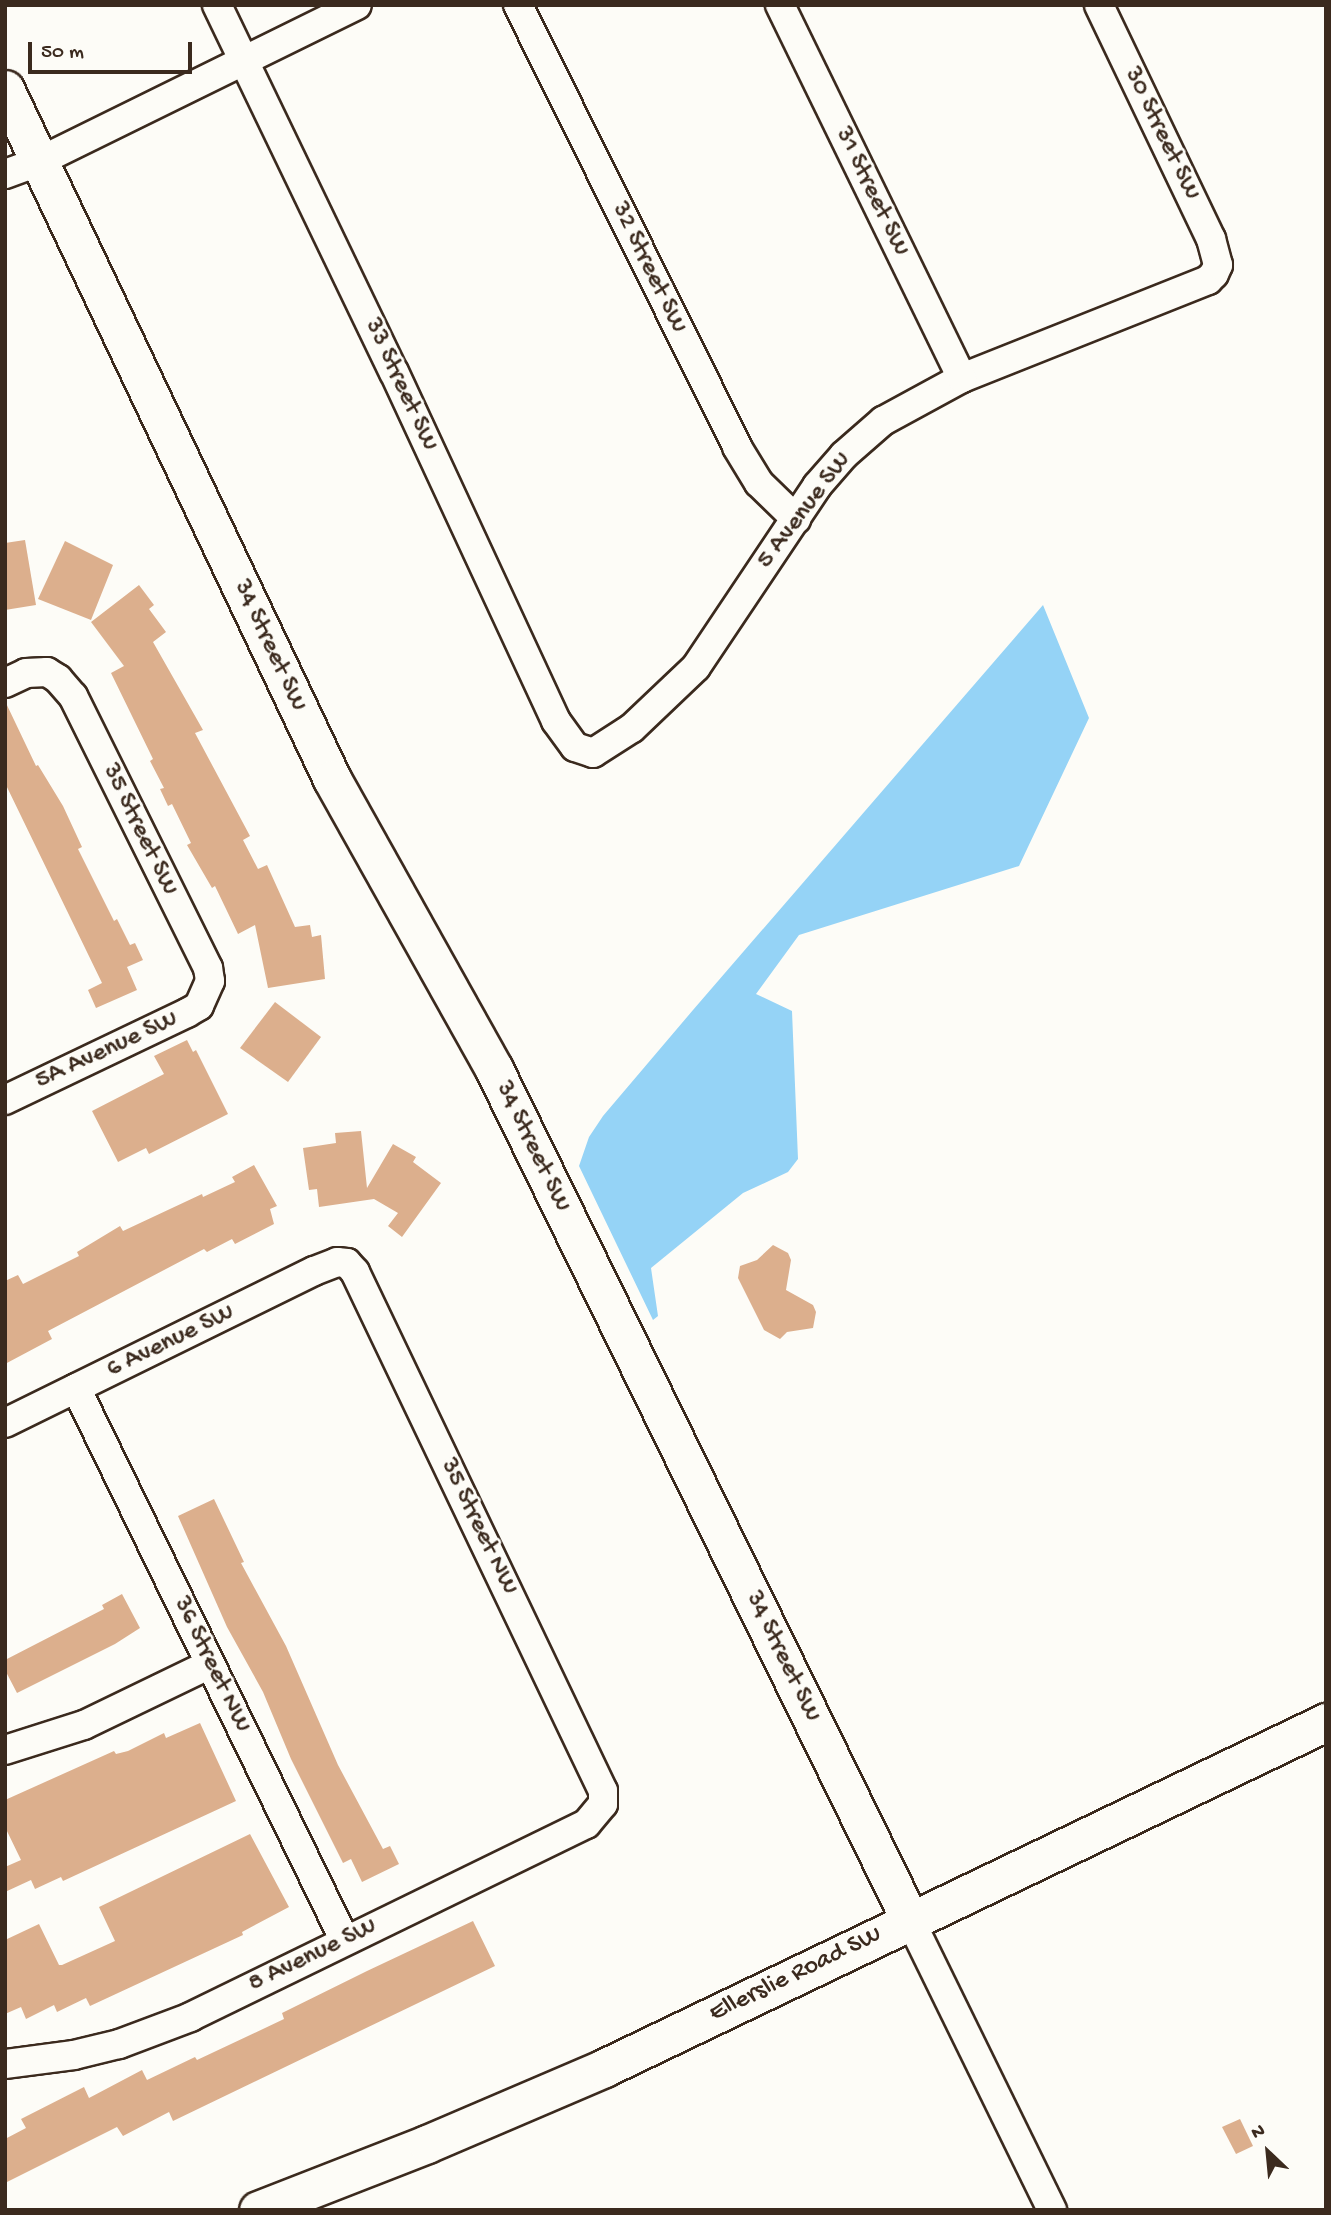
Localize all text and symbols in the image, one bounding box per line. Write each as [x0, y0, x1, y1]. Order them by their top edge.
scale bar [32, 28, 196, 72]
text: 50 m [41, 41, 84, 66]
street label: 30 Street SW [1115, 62, 1207, 206]
street label: 31 Street SW [826, 122, 916, 262]
street label: 32 Street SW [603, 197, 693, 339]
street label: 33 Street SW [356, 314, 444, 456]
street label: 5 Avenue SW [751, 446, 859, 576]
street label: 34 Street SW [225, 575, 313, 717]
street label: 35 Street SW [94, 759, 184, 901]
street label: 5A Avenue SW [31, 1004, 183, 1098]
street label: 34 Street SW [487, 1077, 577, 1217]
street label: 6 Avenue SW [102, 1298, 240, 1386]
street label: 35 Street NW [432, 1454, 524, 1600]
street label: 34 Street SW [737, 1587, 827, 1727]
street label: 36 Street NW [165, 1592, 257, 1738]
street label: 8 Avenue SW [244, 1912, 382, 2000]
street label: Ellerslie Road SW [705, 1920, 887, 2030]
north arrow [1233, 2117, 1303, 2187]
text: N [1248, 2120, 1269, 2146]

